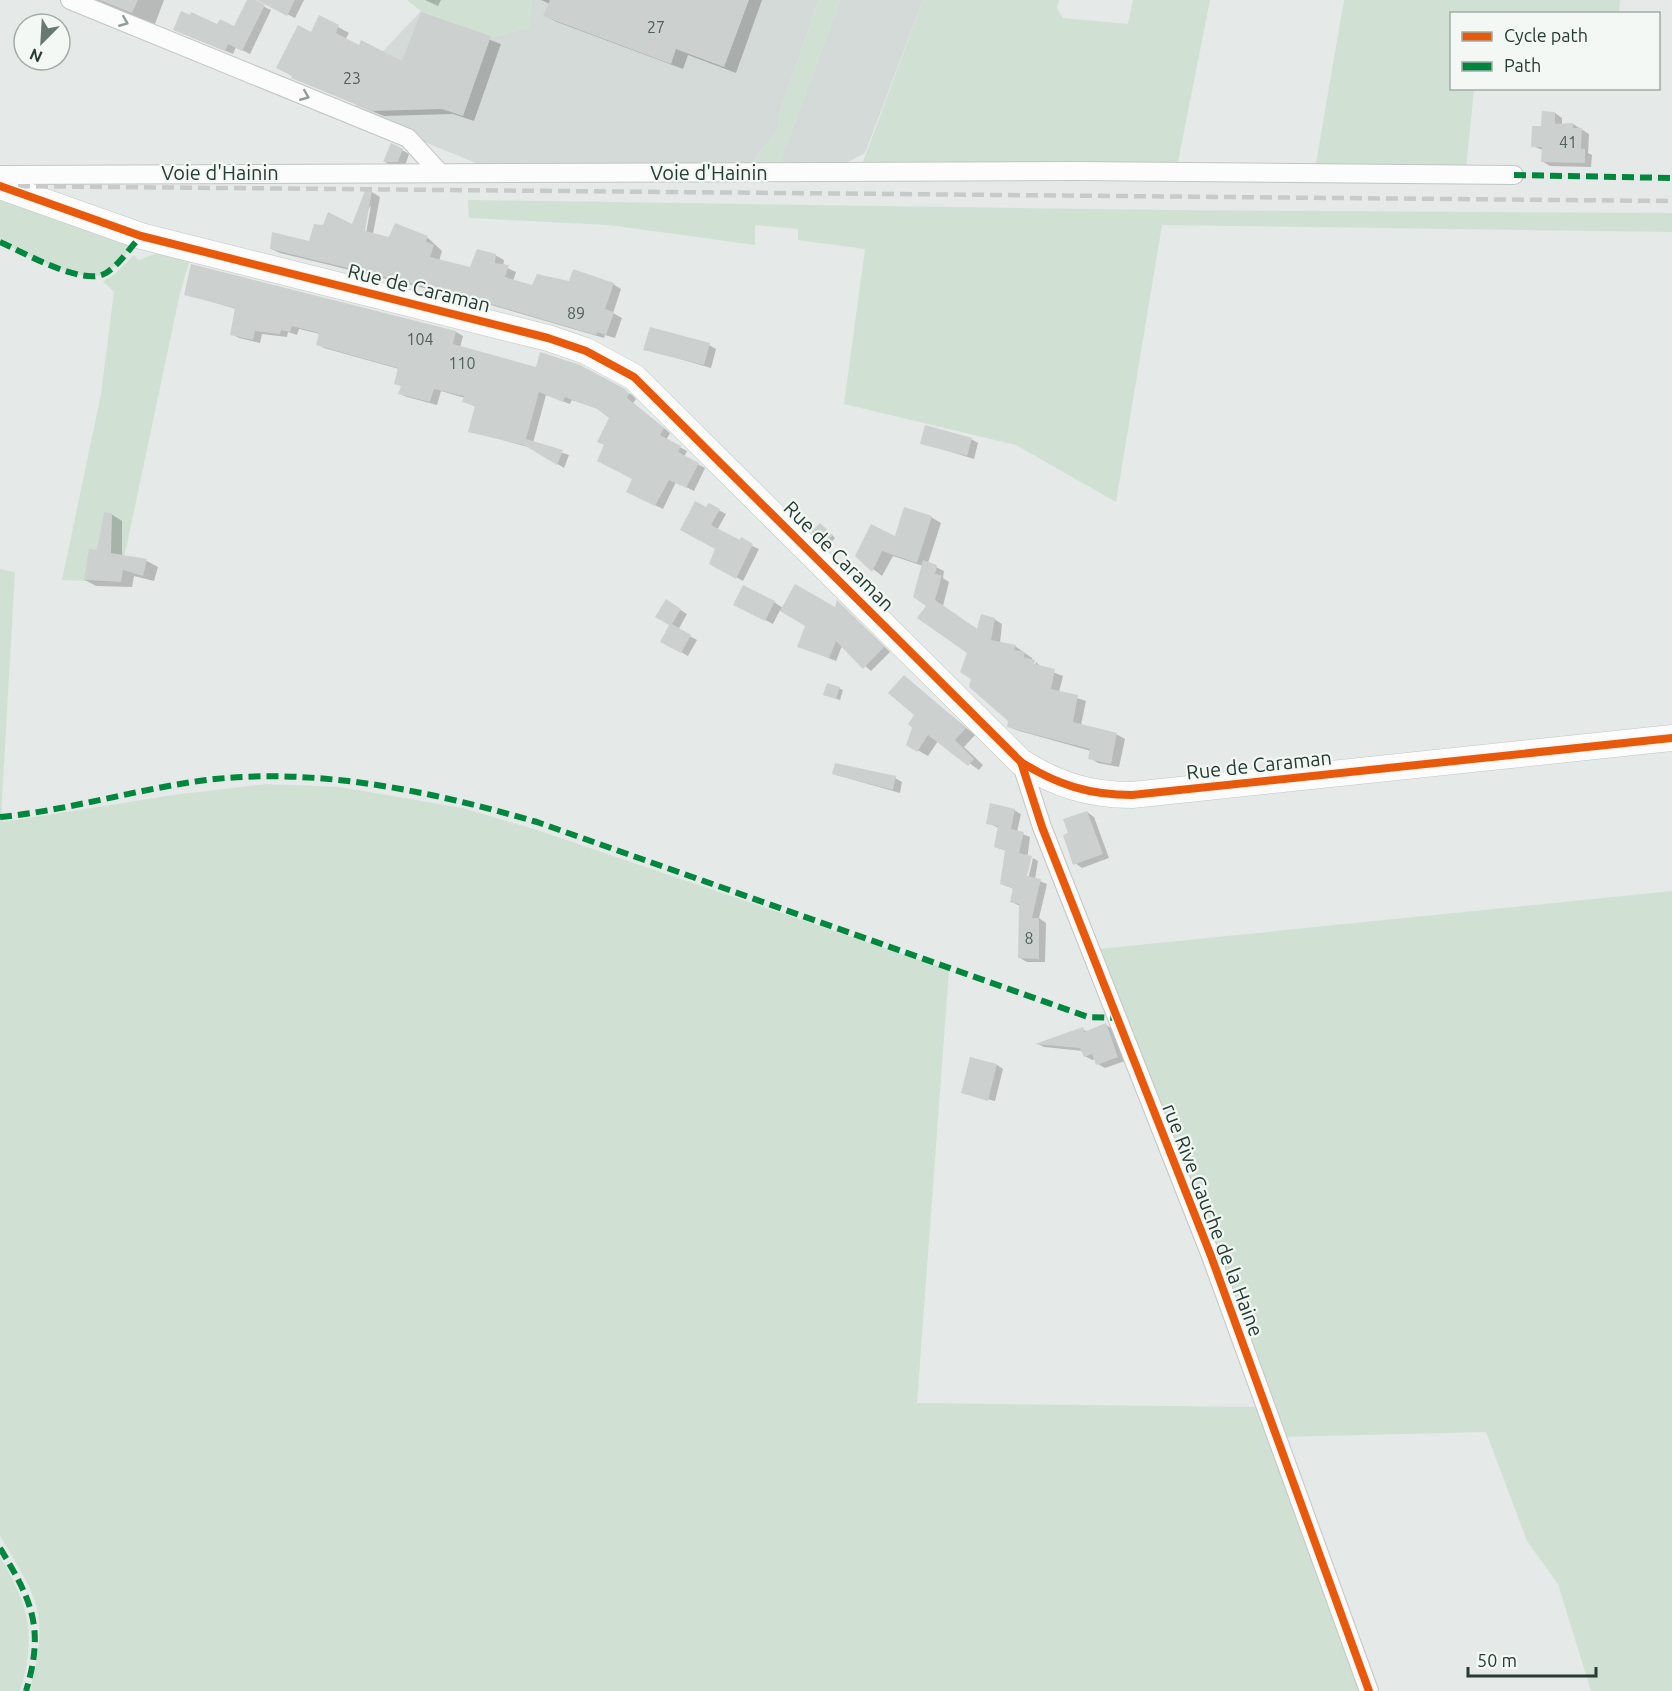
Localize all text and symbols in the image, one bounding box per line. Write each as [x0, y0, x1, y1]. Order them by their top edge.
north arrow [12, 12, 72, 72]
legend [1450, 12, 1660, 90]
one-way arrow [118, 15, 129, 27]
house number: 27 [647, 18, 665, 36]
text: Cycle path [1504, 25, 1588, 45]
text: N [27, 45, 45, 66]
text: Path [1504, 55, 1541, 75]
house number: 23 [343, 69, 361, 87]
one-way arrow [298, 89, 309, 101]
house number: 41 [1559, 133, 1577, 151]
street label: Voie d'Hainin [161, 161, 279, 184]
street label: Voie d'Hainin [650, 161, 768, 184]
street label: Rue de Caraman [345, 259, 493, 316]
house number: 89 [567, 304, 585, 322]
house number: 104 [406, 330, 434, 348]
house number: 110 [448, 354, 476, 372]
street label: Rue de Caraman [780, 496, 899, 615]
street label: Rue de Caraman [1185, 745, 1333, 784]
house number: 8 [1024, 929, 1034, 947]
street label: rue Rive Gauche de la Haine [1158, 1100, 1269, 1340]
scale bar [1468, 1640, 1596, 1678]
text: 50 m [1477, 1650, 1517, 1670]

